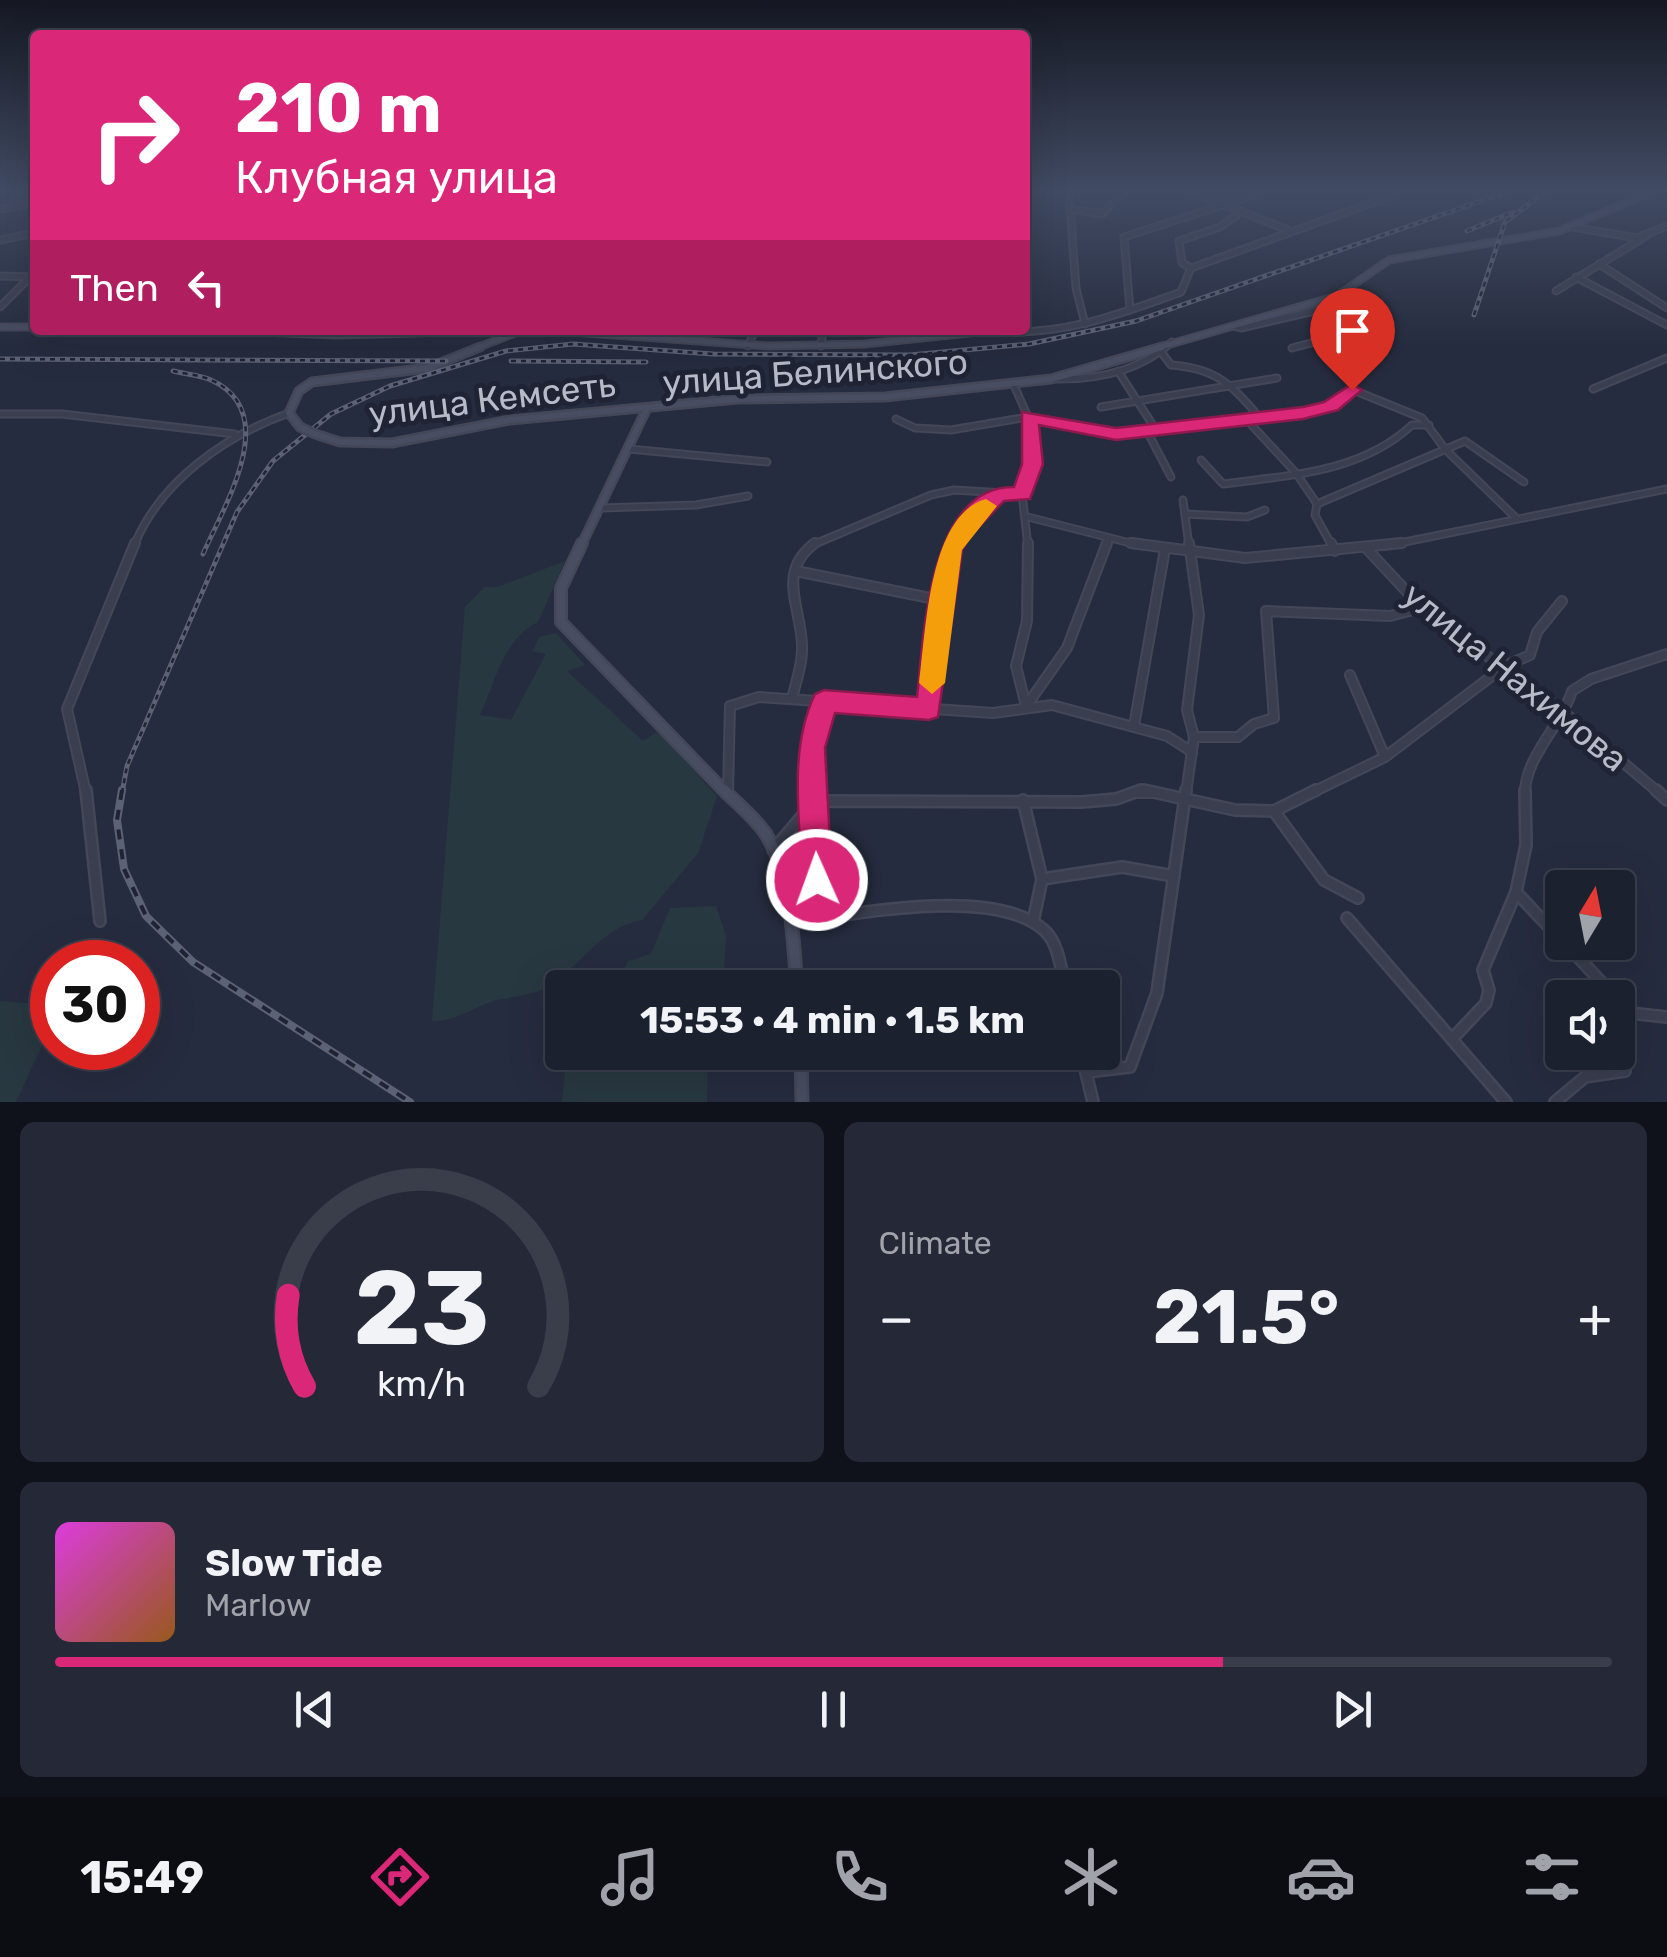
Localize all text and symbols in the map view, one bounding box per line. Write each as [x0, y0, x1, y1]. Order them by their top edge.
text: 210 m [235, 67, 442, 150]
icon: right [70, 70, 200, 200]
text: Клубная улица [235, 151, 558, 204]
icon: left [179, 260, 234, 315]
text: Then [70, 265, 159, 311]
pin [1310, 288, 1395, 391]
icon: arrive [1325, 303, 1380, 358]
street label: улица Белинского [661, 340, 969, 404]
street label: улица Кемсеть [366, 363, 618, 435]
street label: улица Нахимова [1394, 574, 1636, 780]
position arrow [765, 828, 869, 932]
north arrow [1545, 870, 1635, 960]
map controls [1545, 870, 1635, 1070]
speed limit sign: 30 [30, 940, 160, 1070]
button: sound [1545, 980, 1635, 1070]
text: 15:53 · 4 min · 1.5 km [640, 997, 1025, 1043]
text: Climate [879, 1224, 992, 1262]
text: 23 [354, 1247, 490, 1370]
text: 21.5° [1153, 1273, 1339, 1362]
text: − [879, 1286, 914, 1351]
text: + [1578, 1286, 1612, 1351]
text: km/h [377, 1363, 466, 1405]
text: Slow Tide [205, 1540, 383, 1586]
text: Marlow [205, 1586, 312, 1624]
icon: previous [287, 1682, 342, 1737]
icon: pause [806, 1682, 861, 1737]
icon: next [1325, 1682, 1380, 1737]
icon: directions [365, 1842, 435, 1912]
icon: music [595, 1842, 665, 1912]
icon: phone [825, 1842, 895, 1912]
icon: climate [1056, 1842, 1126, 1912]
icon: car [1286, 1842, 1356, 1912]
icon: filters [1517, 1842, 1587, 1912]
text: 15:49 [80, 1851, 204, 1904]

